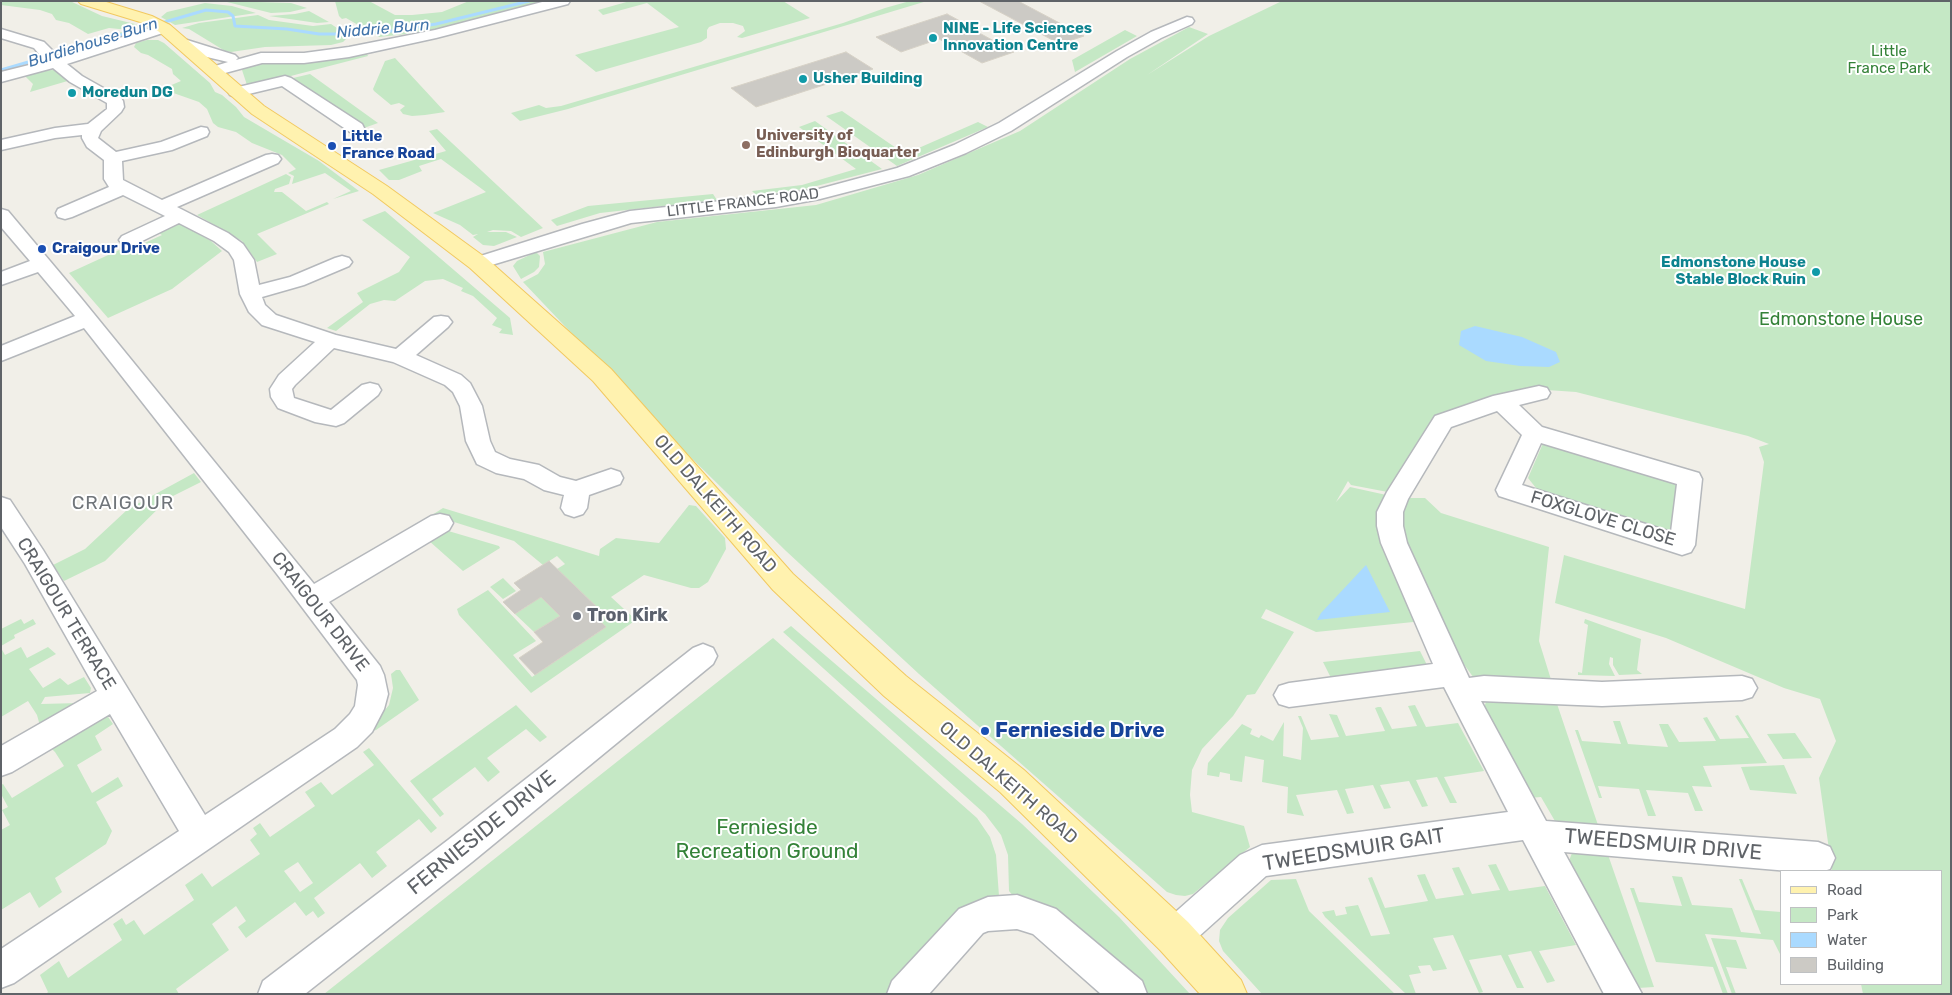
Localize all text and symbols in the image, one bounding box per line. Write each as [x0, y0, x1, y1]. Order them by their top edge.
water label: Burdiehouse Burn [26, 14, 160, 72]
water label: Niddrie Burn [336, 15, 430, 43]
place label: NINE - Life Sciences Innovation Centre [943, 20, 1092, 55]
marker: NINE - Life Sciences Innovation Centre [927, 32, 939, 44]
park label: Little France Park [1847, 43, 1931, 78]
place label: Usher Building [813, 70, 922, 88]
marker: Usher Building [797, 73, 809, 85]
place label: Moredun DG [82, 84, 173, 102]
marker: Moredun DG [66, 87, 78, 99]
place label: University of Edinburgh Bioquarter [756, 127, 919, 162]
place label: Little France Road [342, 128, 435, 163]
marker: University of Edinburgh Bioquarter [740, 139, 752, 151]
marker: Little France Road [326, 140, 338, 152]
street label: LITTLE FRANCE ROAD [666, 185, 820, 221]
place label: Craigour Drive [52, 240, 160, 258]
marker: Craigour Drive [36, 243, 48, 255]
place label: Edmonstone House Stable Block Ruin [1661, 254, 1806, 289]
marker: Edmonstone House Stable Block Ruin [1810, 266, 1822, 278]
park label: Edmonstone House [1759, 309, 1923, 331]
street label: OLD DALKEITH ROAD [649, 430, 781, 578]
street label: FOXGLOVE CLOSE [1528, 487, 1678, 551]
district label: CRAIGOUR [71, 493, 175, 515]
street label: CRAIGOUR TERRACE [12, 534, 120, 694]
street label: CRAIGOUR DRIVE [267, 548, 373, 676]
place label: Tron Kirk [587, 605, 668, 627]
marker: Tron Kirk [571, 610, 583, 622]
street label: OLD DALKEITH ROAD [934, 717, 1082, 849]
place label: Fernieside Drive [995, 718, 1165, 744]
marker: Fernieside Drive [979, 725, 991, 737]
street label: FERNIESIDE DRIVE [403, 766, 561, 900]
park label: Fernieside Recreation Ground [675, 815, 859, 865]
street label: TWEEDSMUIR GAIT [1261, 823, 1447, 877]
street label: TWEEDSMUIR DRIVE [1563, 824, 1763, 866]
legend [1780, 870, 1942, 985]
text: Road [1827, 881, 1863, 899]
text: Park [1827, 906, 1858, 924]
text: Water [1827, 931, 1867, 949]
text: Building [1827, 956, 1884, 974]

